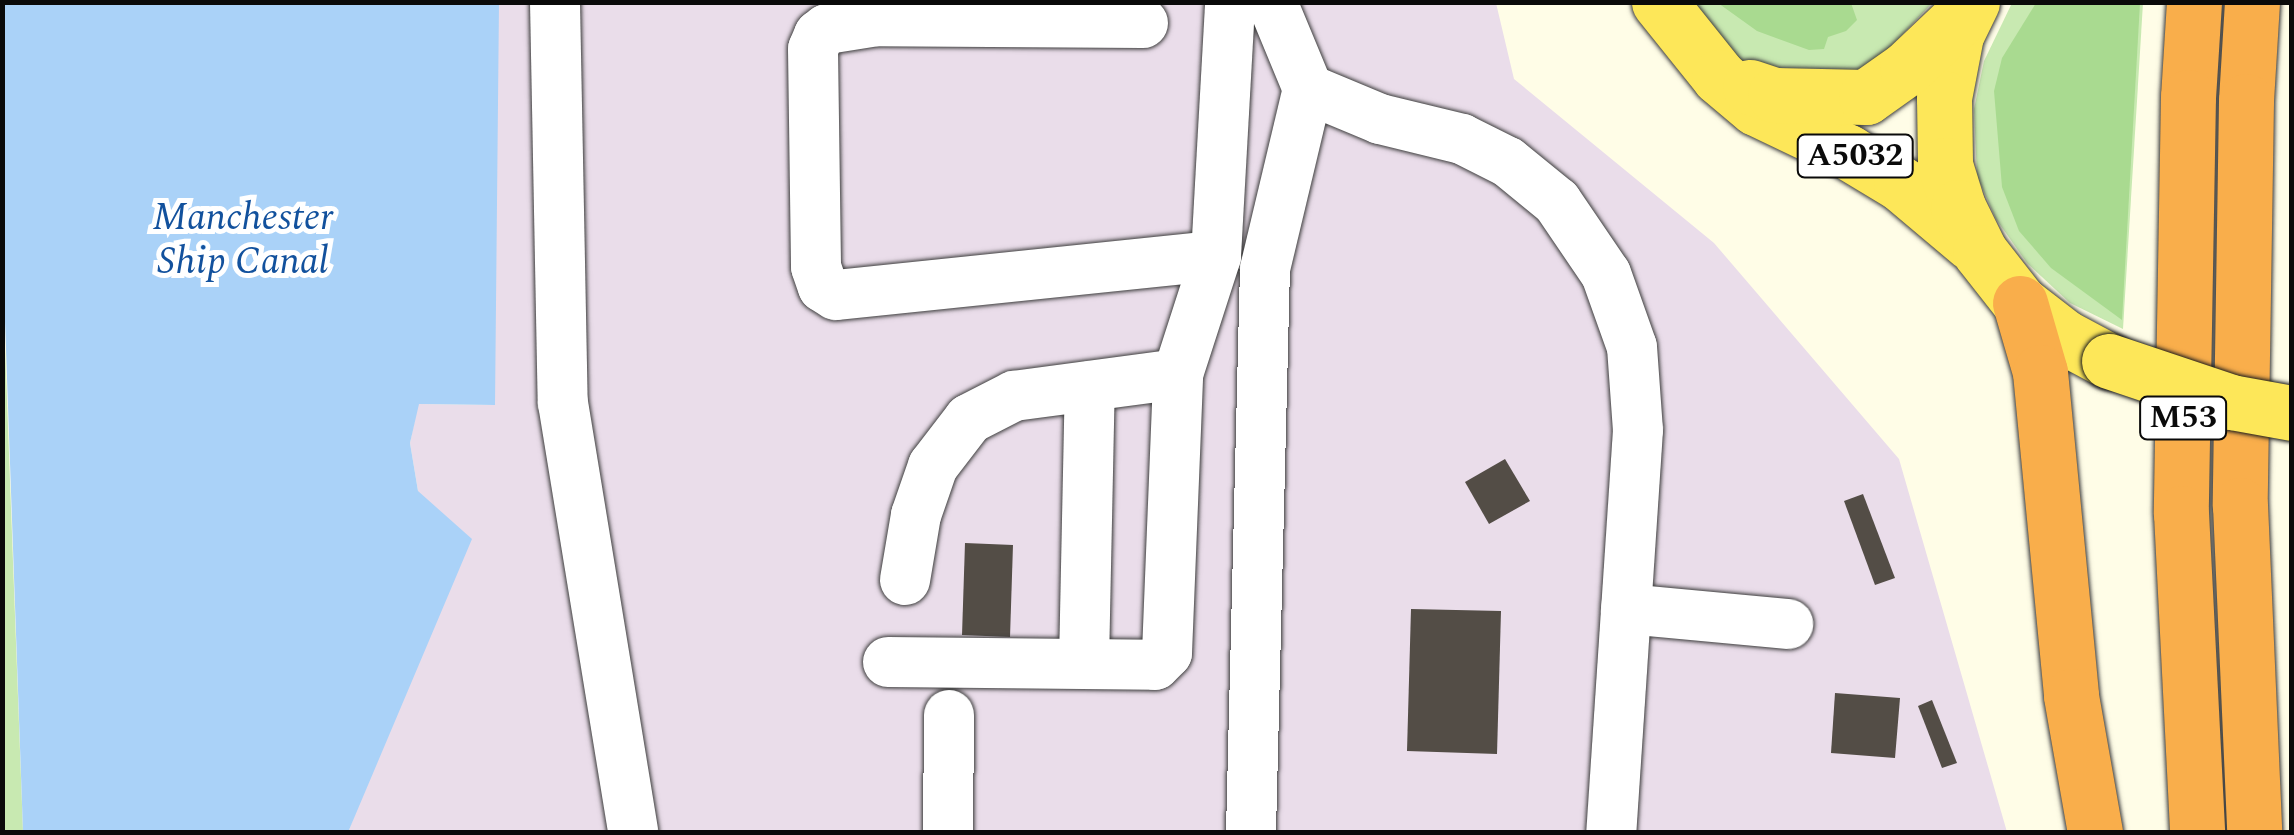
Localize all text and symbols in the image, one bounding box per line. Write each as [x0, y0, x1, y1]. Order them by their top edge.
road number: A5032 [1795, 129, 1915, 183]
water label: Manchester Ship Canal [153, 196, 333, 286]
road number: M53 [2138, 391, 2228, 445]

